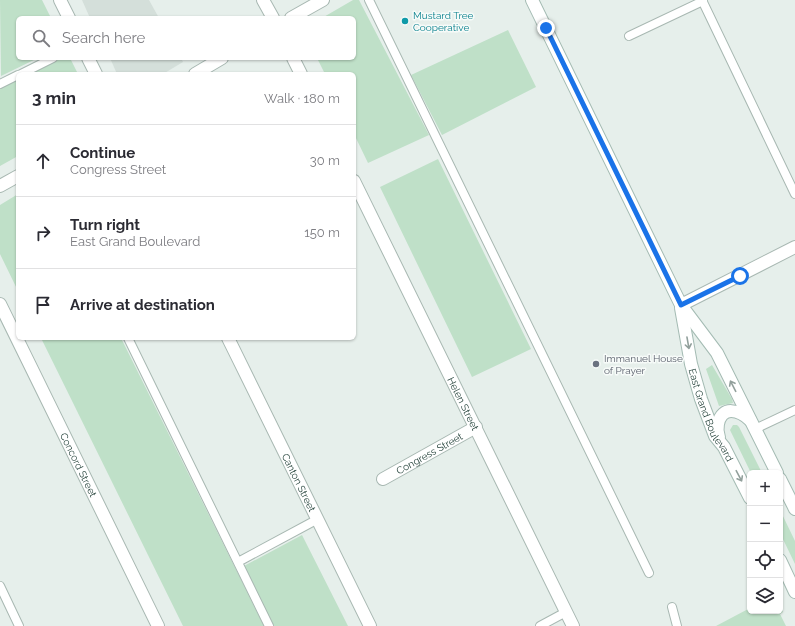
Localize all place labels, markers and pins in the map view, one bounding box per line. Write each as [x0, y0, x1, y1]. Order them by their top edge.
place label: Mustard Tree Cooperative [413, 10, 474, 33]
marker: Mustard Tree Cooperative [400, 16, 410, 26]
place label: Immanuel House of Prayer [604, 353, 683, 376]
marker: Immanuel House of Prayer [591, 359, 601, 369]

